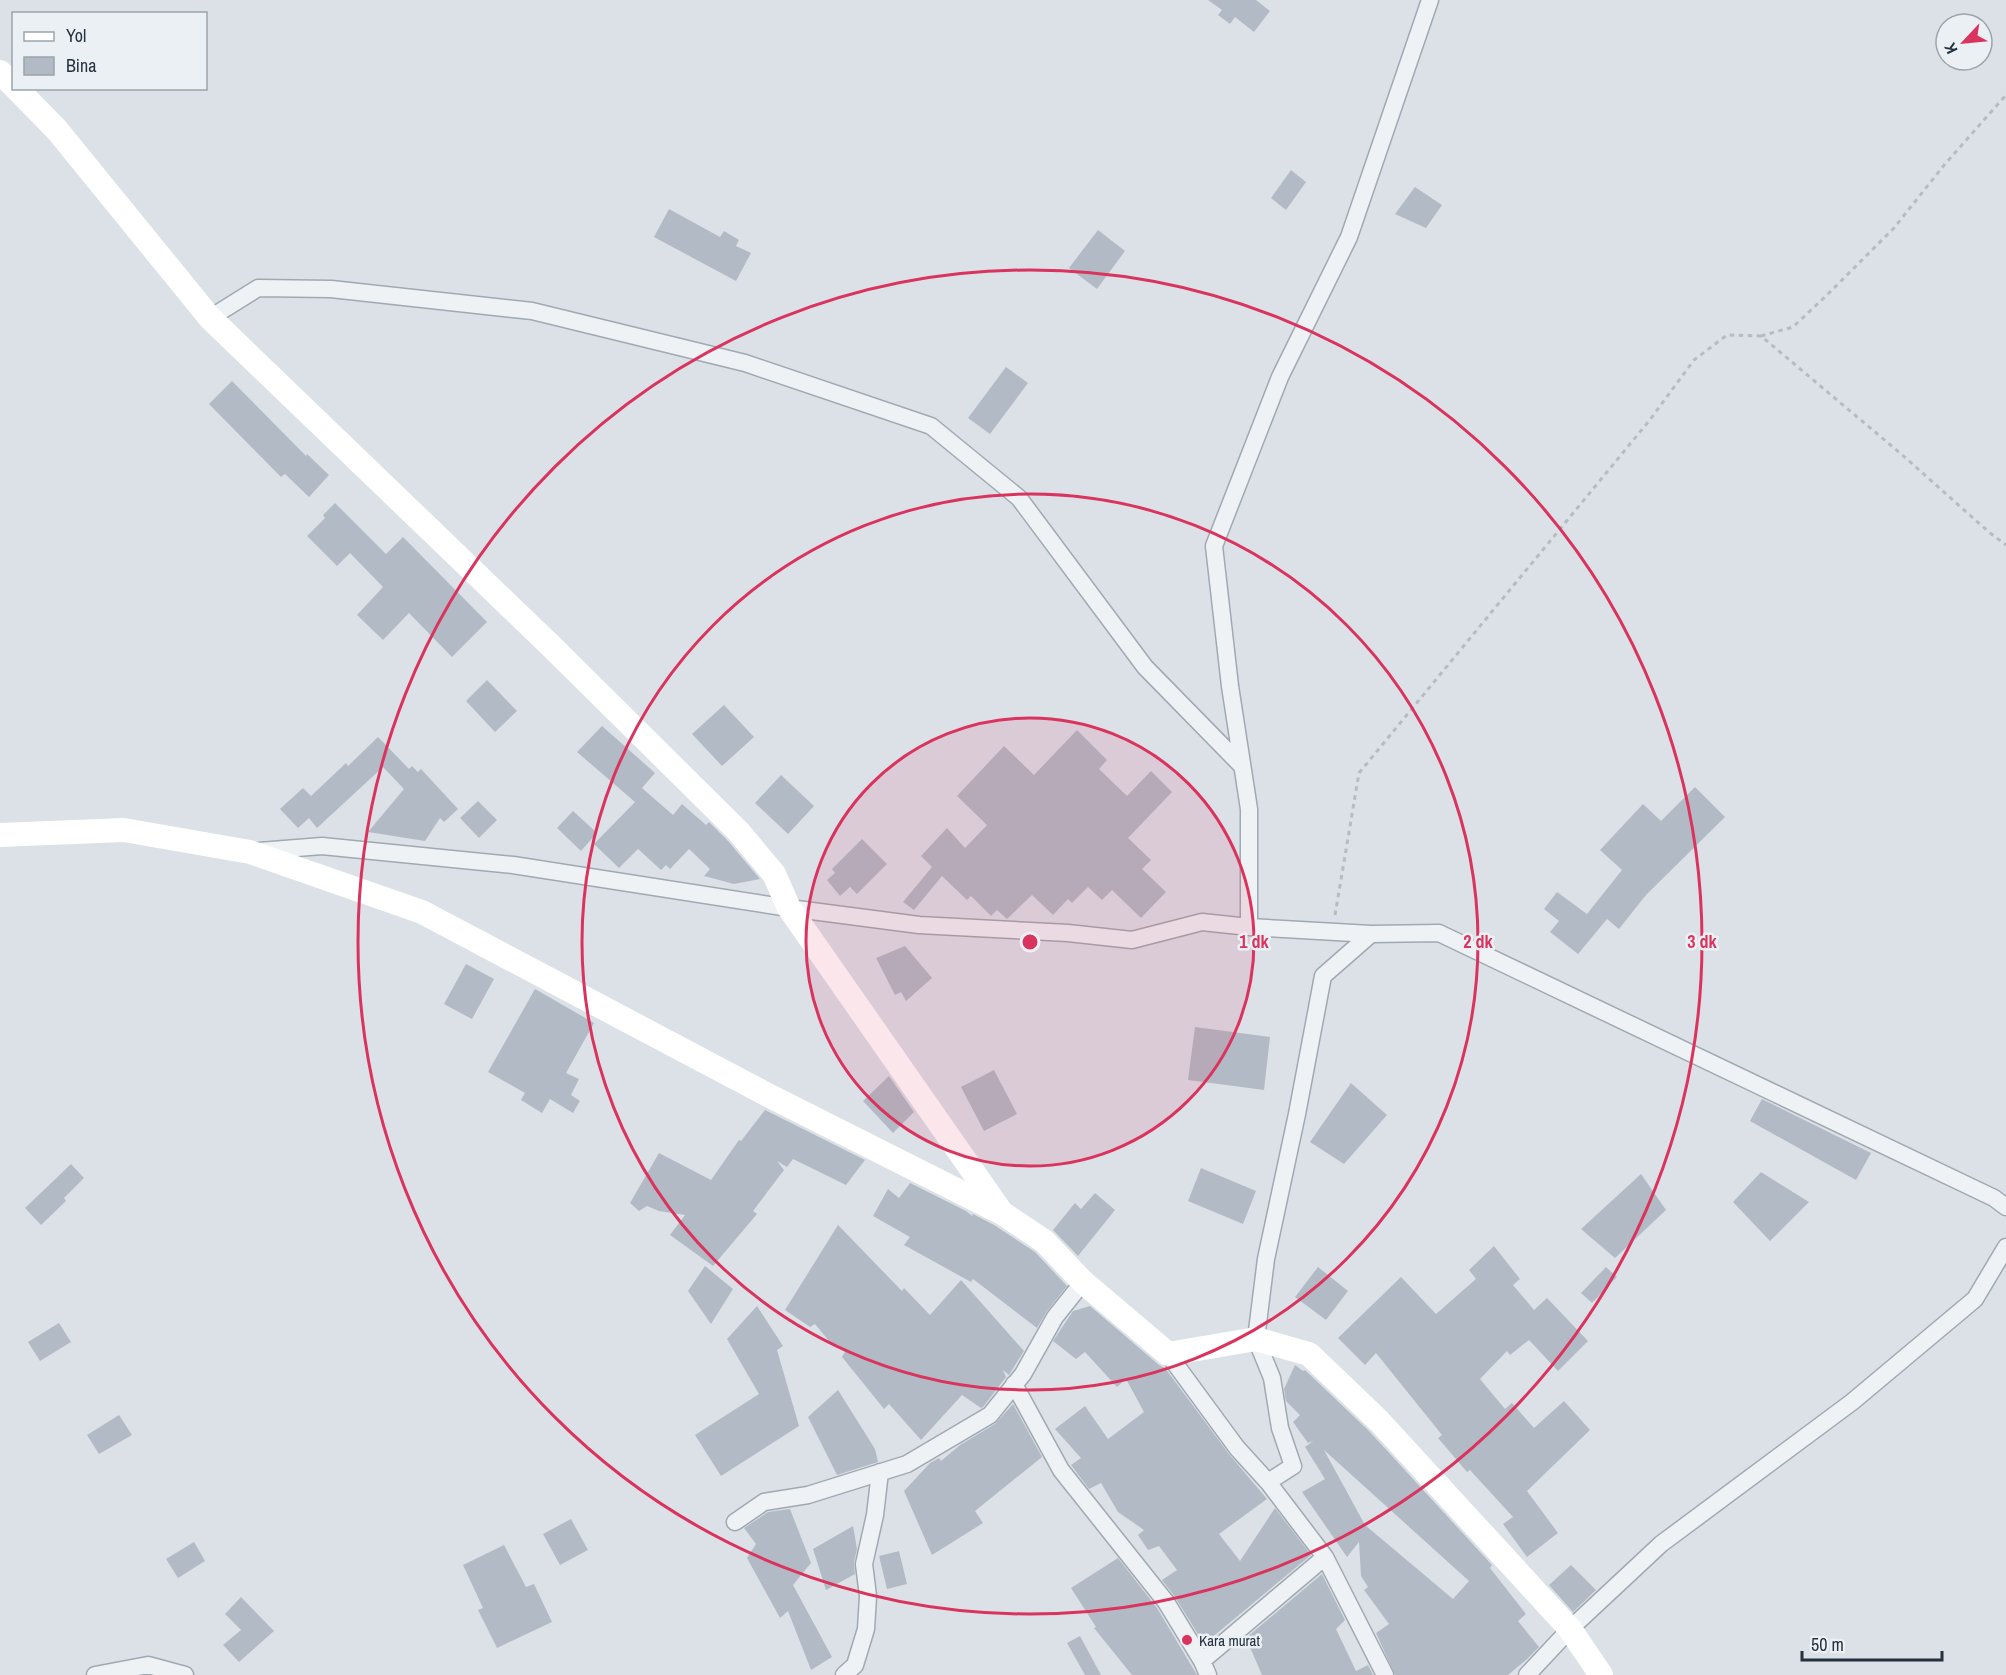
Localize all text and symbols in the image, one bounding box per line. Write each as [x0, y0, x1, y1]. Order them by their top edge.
legend [12, 12, 207, 90]
north arrow [1934, 12, 1994, 72]
text: Yol [66, 23, 86, 48]
text: K [1938, 39, 1962, 58]
text: Bina [66, 53, 96, 78]
text: 1 dk [1239, 929, 1270, 954]
text: 2 dk [1463, 929, 1494, 954]
text: 3 dk [1687, 929, 1718, 954]
centre of rings [1020, 932, 1040, 952]
scale bar [1802, 1624, 1942, 1662]
place label: Kara murat [1199, 1630, 1260, 1651]
text: 50 m [1811, 1632, 1844, 1657]
marker: Kara murat [1180, 1633, 1194, 1647]

